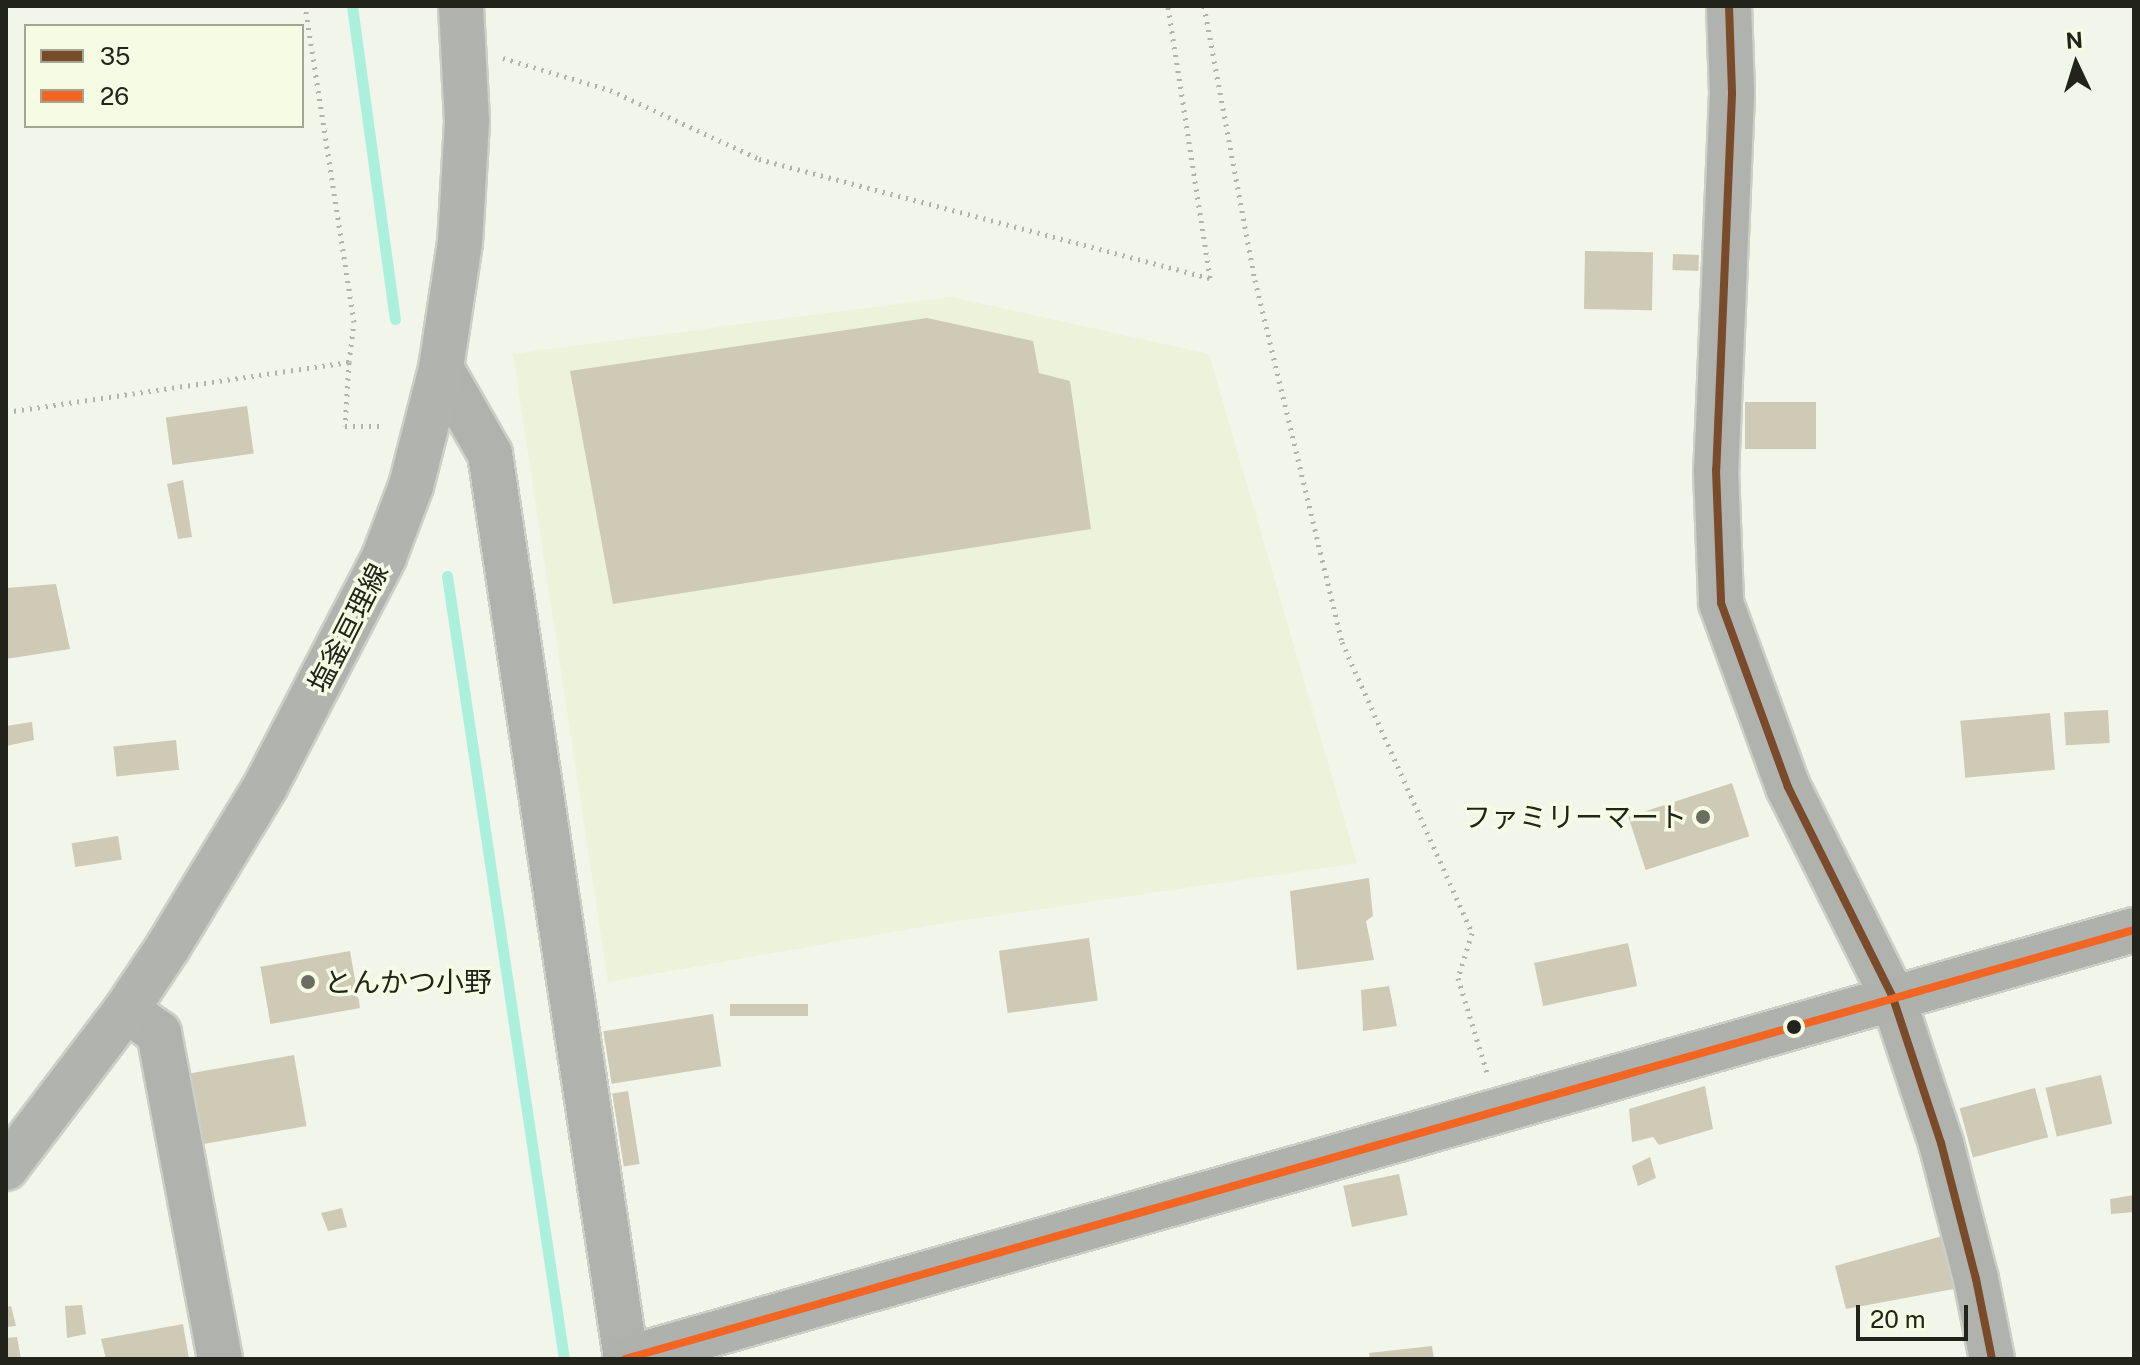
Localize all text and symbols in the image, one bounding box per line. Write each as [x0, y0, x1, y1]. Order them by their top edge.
legend [24, 24, 304, 128]
north arrow [2036, 24, 2116, 104]
text: N [2065, 26, 2084, 54]
text: 35 [100, 42, 131, 70]
text: 26 [100, 82, 129, 110]
street label: 塩釜亘理線 [301, 558, 395, 698]
place label: ファミリーマート [1463, 800, 1687, 834]
marker: ファミリーマート [1694, 808, 1712, 826]
place label: とんかつ小野 [324, 965, 492, 999]
marker: とんかつ小野 [299, 973, 317, 991]
unlabelled marker [1786, 1019, 1802, 1035]
scale bar [1860, 1289, 1972, 1339]
text: 20 m [1870, 1305, 1926, 1333]

